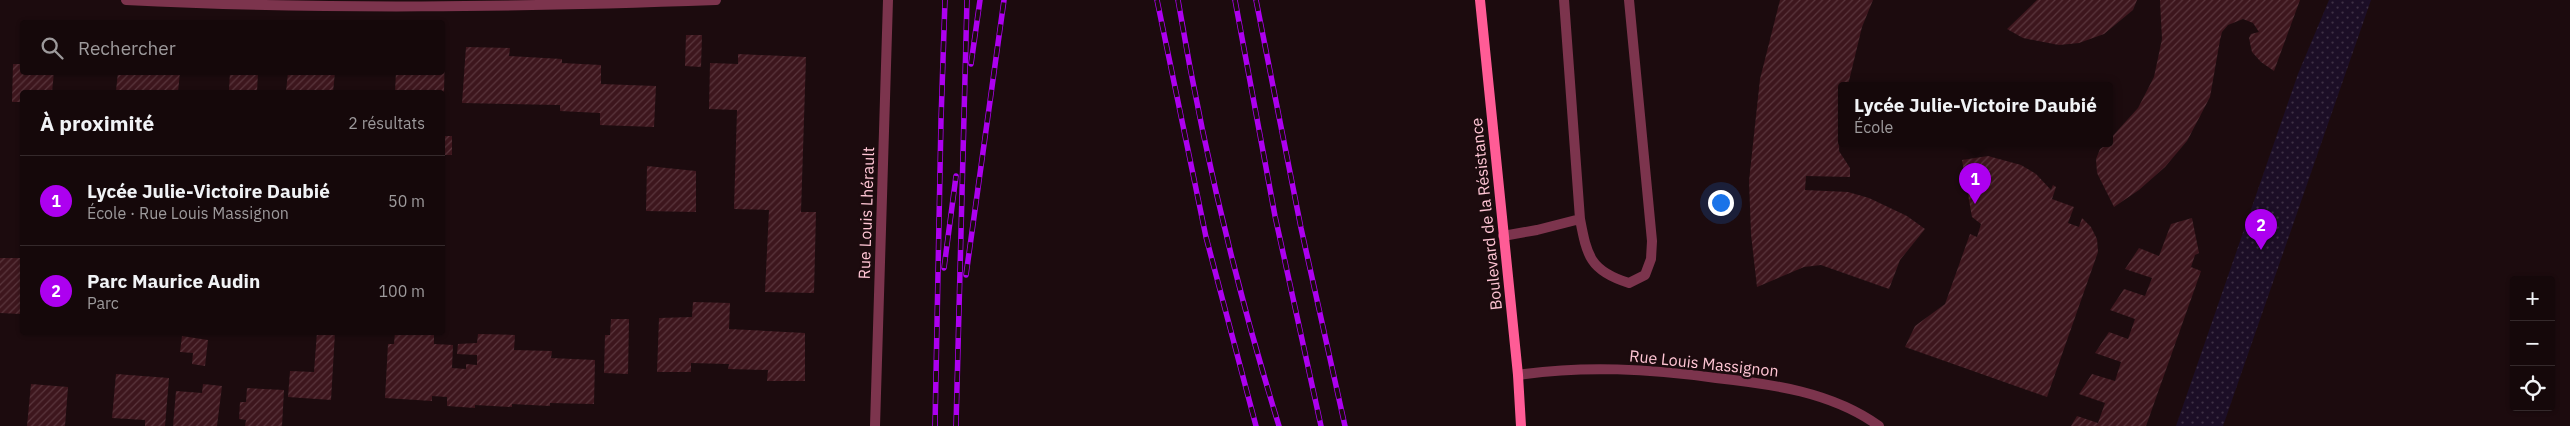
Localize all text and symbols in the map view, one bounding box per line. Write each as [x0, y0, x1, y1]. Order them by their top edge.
search box [20, 20, 445, 75]
icon: search [38, 34, 66, 62]
text: Rechercher [78, 36, 176, 60]
popup [1838, 82, 2113, 147]
text: Lycée Julie-Victoire Daubié [1854, 93, 2097, 117]
text: À proximité [40, 109, 154, 137]
text: 2 résultats [348, 113, 425, 133]
street label: Boulevard de la Résistance [1466, 117, 1506, 311]
text: École [1854, 117, 1893, 137]
street label: Rue Louis Lhérault [854, 146, 878, 280]
pin: 1 [1959, 163, 1991, 204]
text: Lycée Julie-Victoire Daubié [87, 179, 330, 203]
your location [1708, 190, 1734, 216]
text: 1 [51, 191, 61, 211]
text: 50 m [388, 191, 425, 211]
text: École · Rue Louis Massignon [87, 203, 289, 223]
pin: 2 [2245, 209, 2277, 250]
text: Parc Maurice Audin [87, 269, 260, 293]
map controls [2510, 276, 2555, 411]
button: + [2510, 276, 2555, 321]
text: 2 [51, 281, 61, 301]
text: 100 m [378, 281, 425, 301]
text: Parc [87, 293, 119, 313]
button: − [2510, 321, 2555, 366]
street label: Rue Louis Massignon [1628, 345, 1780, 381]
button: locate [2510, 366, 2555, 411]

